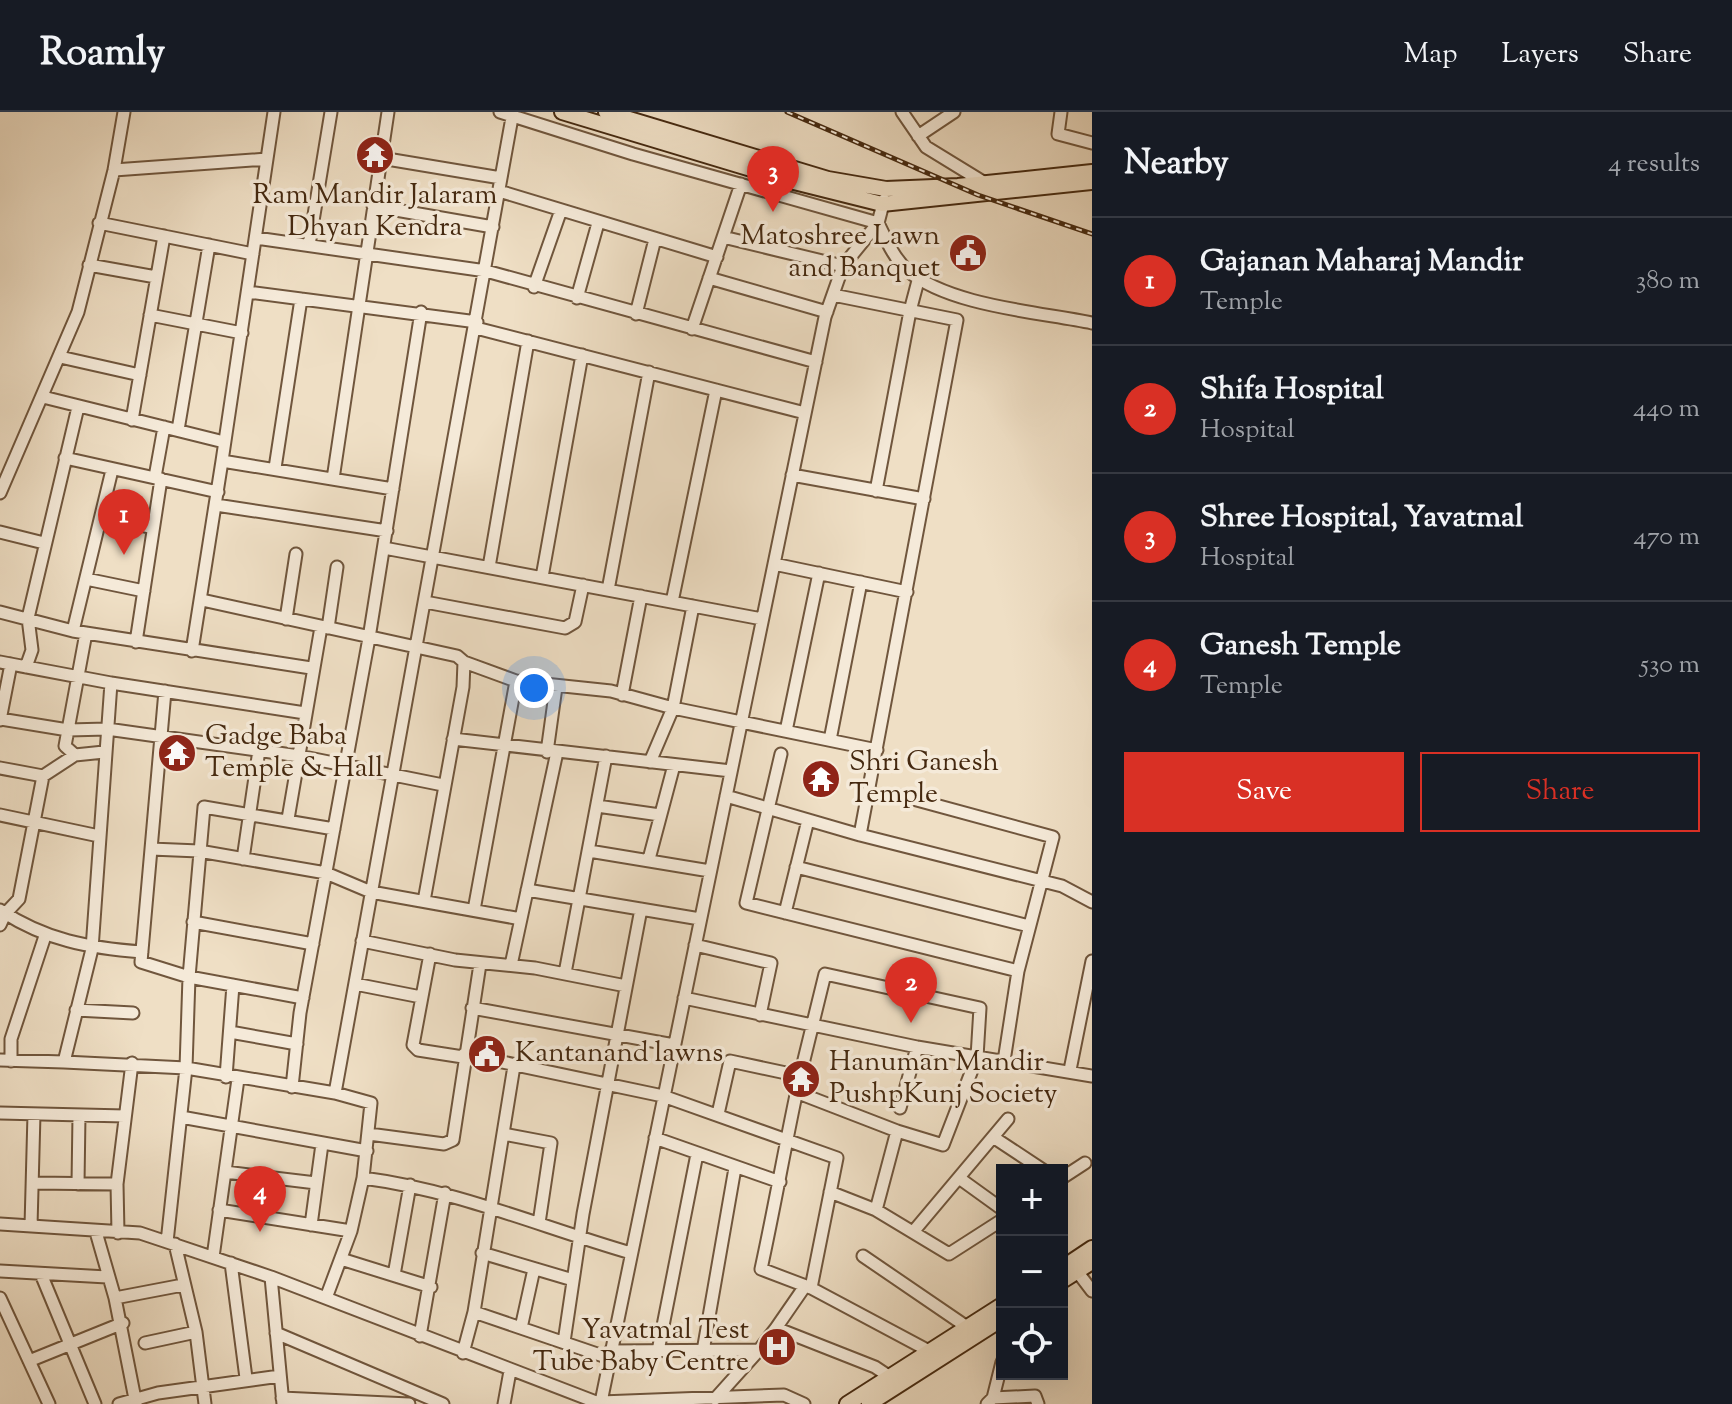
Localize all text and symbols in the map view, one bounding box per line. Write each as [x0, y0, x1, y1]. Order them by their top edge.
text: Roamly [40, 28, 165, 82]
text: Map [1404, 35, 1457, 75]
text: Layers [1501, 35, 1579, 75]
text: Share [1623, 35, 1692, 75]
temple icon: Ram Mandir Jalaram Dhyan Kendra [354, 134, 396, 176]
text: Nearby [1124, 140, 1229, 189]
pin: 3 [747, 146, 799, 212]
text: 4 results [1608, 146, 1700, 183]
place label: Ram Mandir Jalaram Dhyan Kendra [252, 176, 498, 248]
place label: Matoshree Lawn and Banquet [740, 217, 940, 289]
public building icon: Matoshree Lawn and Banquet [947, 232, 989, 274]
text: Gajanan Maharaj Mandir [1200, 241, 1523, 284]
text: 1 [1146, 263, 1154, 300]
text: 380 m [1636, 263, 1700, 300]
text: Temple [1200, 284, 1283, 321]
text: Shifa Hospital [1200, 369, 1384, 412]
text: 2 [1144, 391, 1156, 428]
text: 440 m [1633, 391, 1700, 428]
text: Hospital [1200, 412, 1295, 449]
pin: 1 [98, 489, 150, 555]
text: Shree Hospital, Yavatmal [1200, 497, 1523, 540]
text: 3 [1145, 519, 1155, 556]
text: 470 m [1634, 519, 1700, 556]
text: Hospital [1200, 540, 1295, 577]
text: Ganesh Temple [1200, 625, 1401, 668]
text: 4 [1143, 647, 1157, 684]
text: 530 m [1640, 647, 1700, 684]
your location [514, 668, 554, 708]
text: Temple [1200, 668, 1283, 705]
place label: Gadge Baba Temple & Hall [205, 717, 383, 789]
temple icon: Gadge Baba Temple & Hall [156, 732, 198, 774]
place label: Shri Ganesh Temple [849, 743, 999, 815]
button: Save [1124, 752, 1404, 832]
button: Share [1420, 752, 1700, 832]
temple icon: Shri Ganesh Temple [800, 758, 842, 800]
pin: 2 [885, 957, 937, 1023]
public building icon: Kantanand lawns [466, 1033, 508, 1075]
place label: Kantanand lawns [515, 1034, 723, 1074]
place label: Hanuman Mandir PushpKunj Society [829, 1043, 1057, 1115]
temple icon: Hanuman Mandir PushpKunj Society [780, 1058, 822, 1100]
map controls [996, 1164, 1068, 1380]
button: + [996, 1164, 1068, 1236]
pin: 4 [234, 1166, 286, 1232]
button: − [996, 1236, 1068, 1308]
button: locate [996, 1308, 1068, 1380]
place label: Yavatmal Test Tube Baby Centre [533, 1311, 749, 1383]
hospital icon: Yavatmal Test Tube Baby Centre [756, 1326, 798, 1368]

